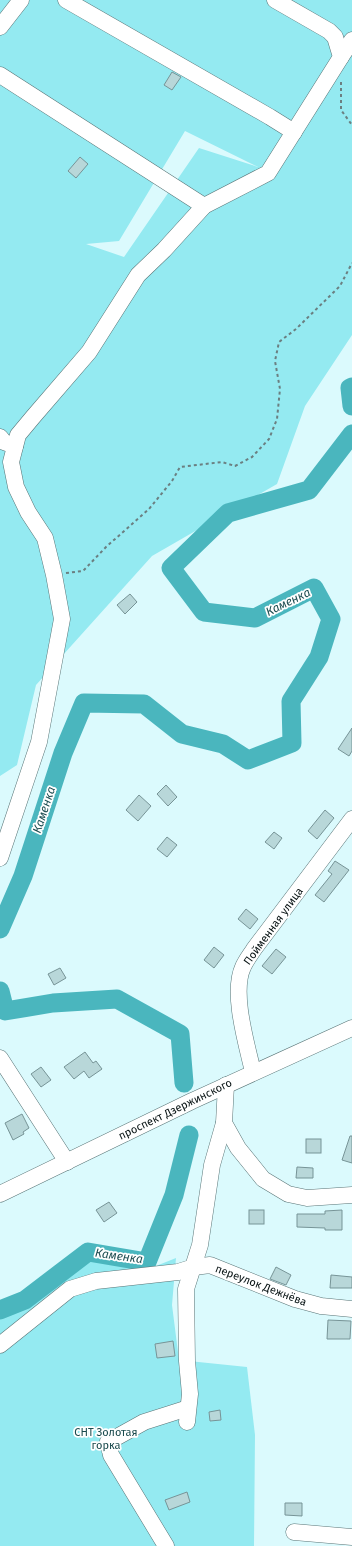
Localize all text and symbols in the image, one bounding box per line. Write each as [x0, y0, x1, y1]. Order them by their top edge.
water label: Каменка [263, 585, 313, 619]
water label: Каменка [30, 785, 58, 835]
street label: Пойменная улица [241, 885, 306, 968]
street label: проспект Дзержинского [116, 1076, 234, 1143]
water label: Каменка [94, 1246, 144, 1266]
street label: переулок Дежнёва [213, 1262, 308, 1309]
park label: СНТ Золотая горка [74, 1426, 138, 1452]

